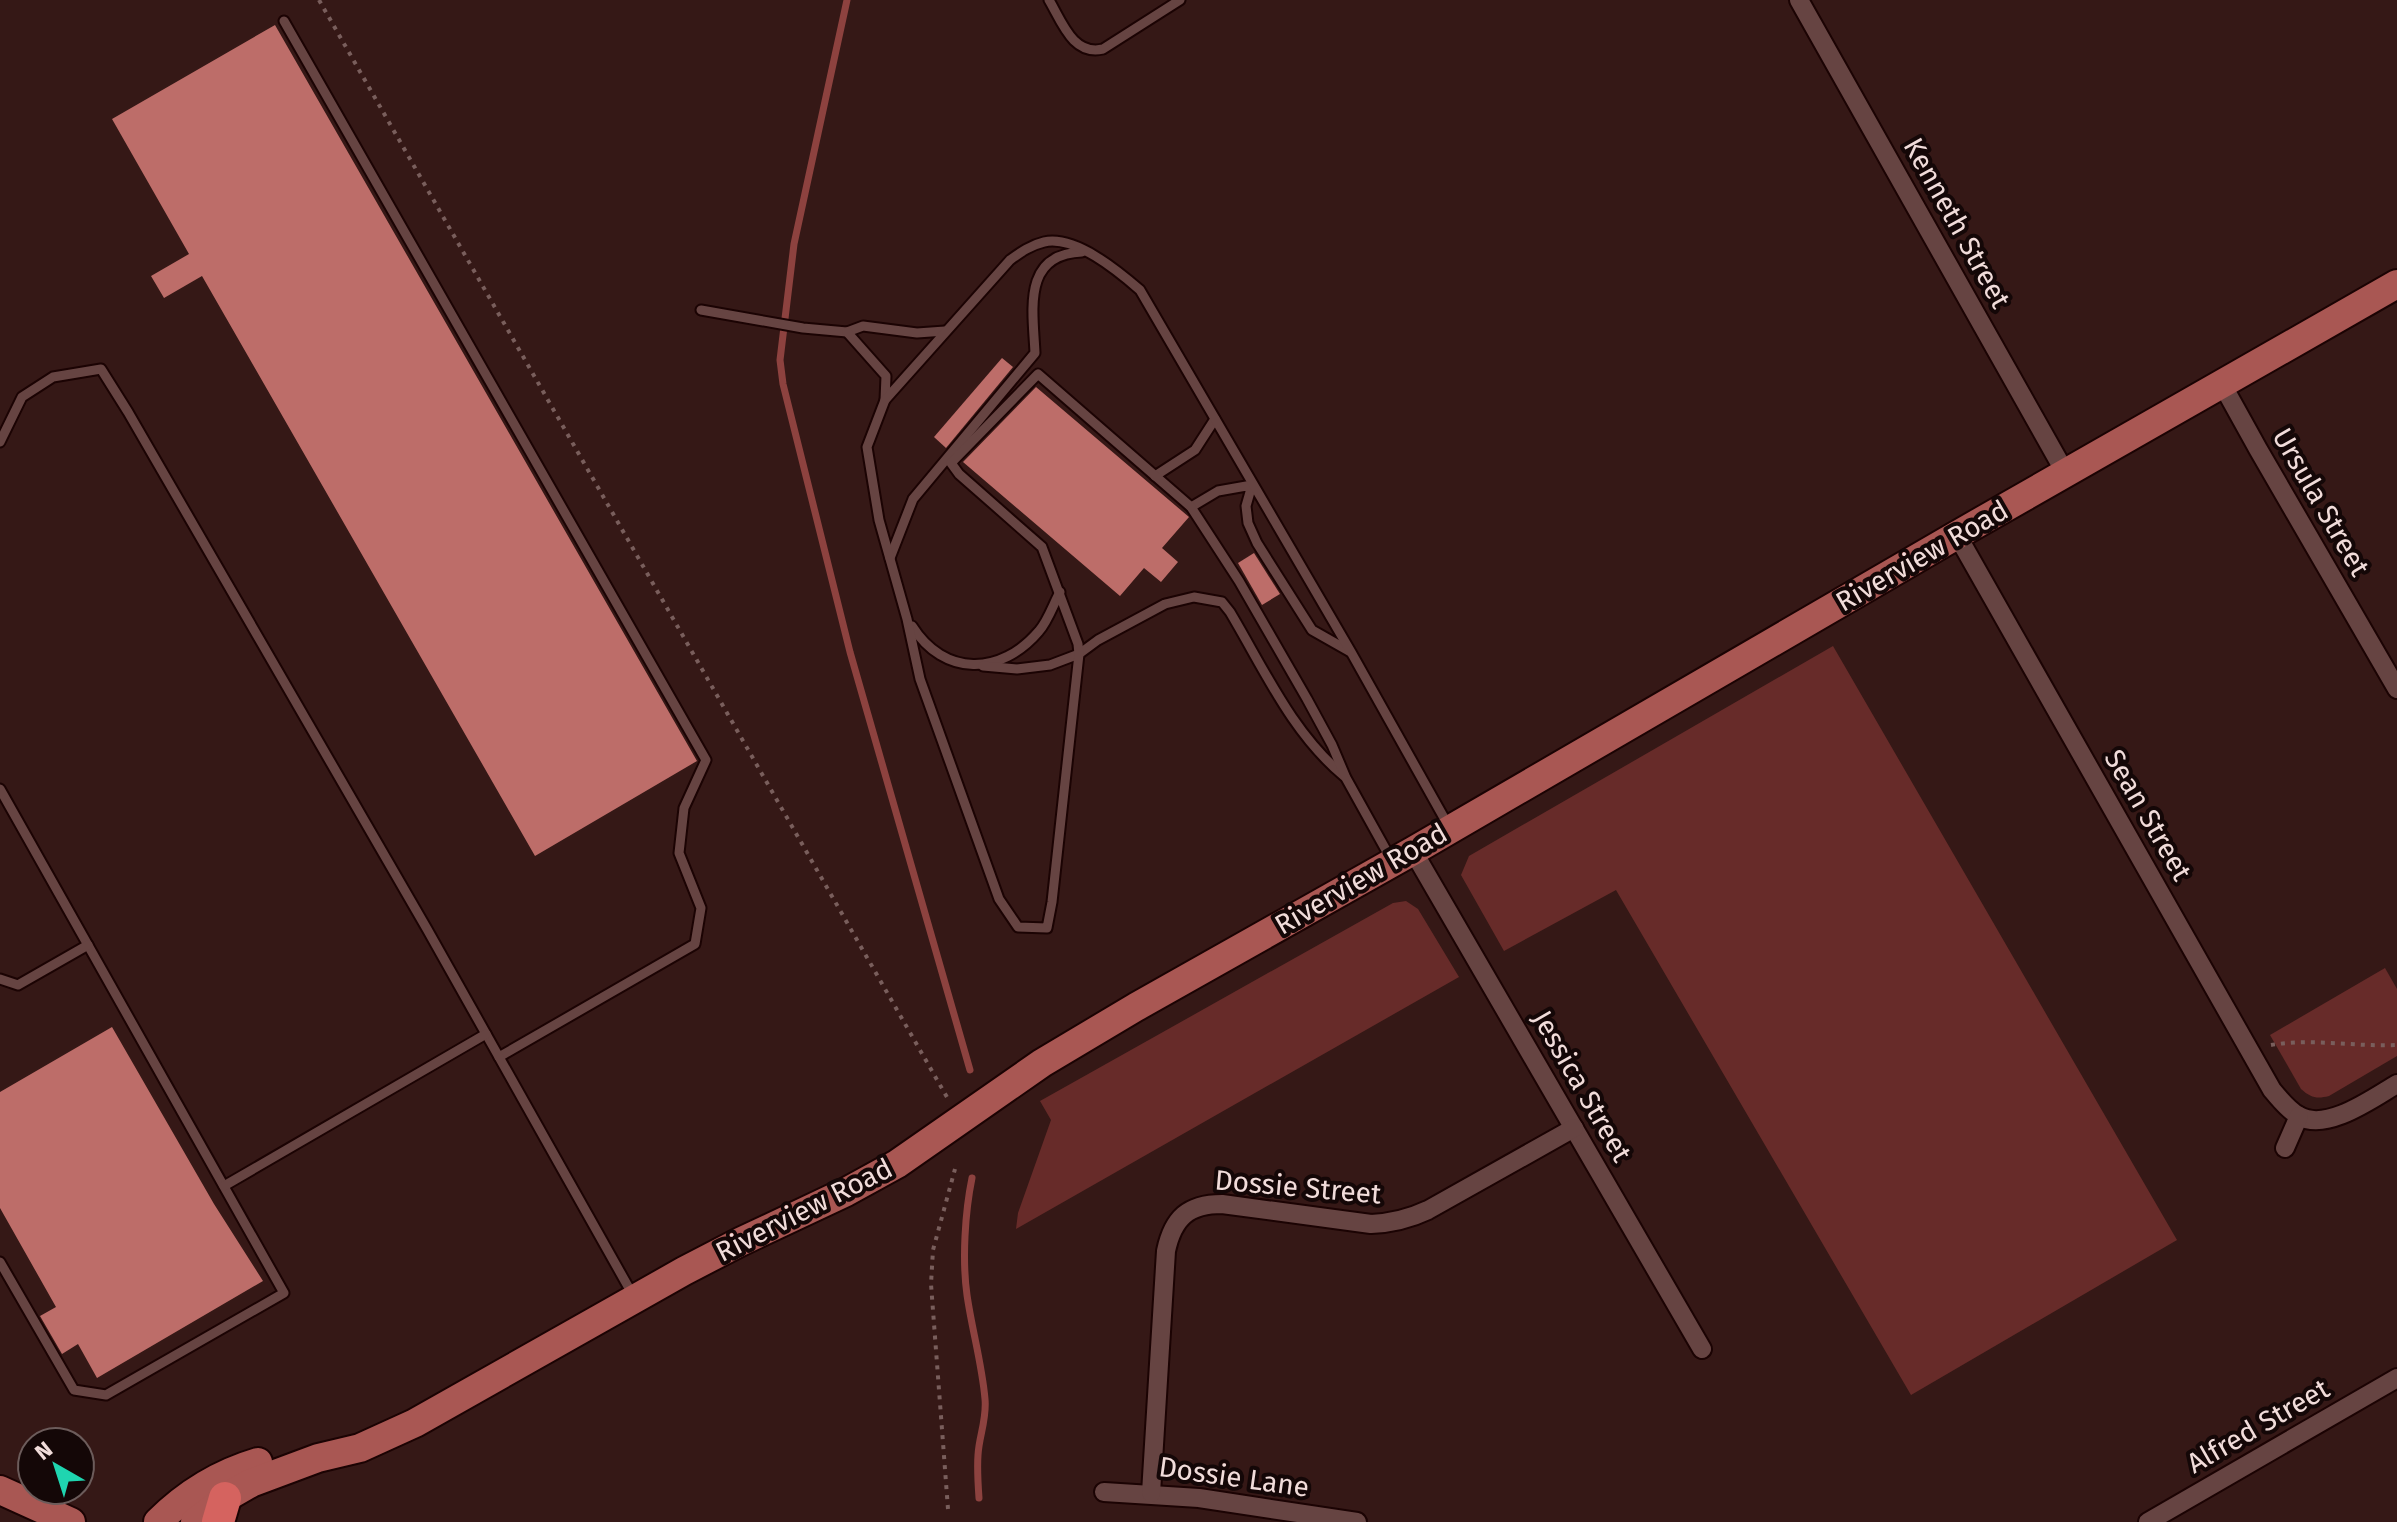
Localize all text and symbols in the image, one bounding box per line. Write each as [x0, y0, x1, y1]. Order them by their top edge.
street label: Kenneth Street [1897, 132, 2018, 315]
street label: Ursula Street [2265, 422, 2377, 582]
street label: Riverview Road [1830, 493, 2014, 619]
street label: Sean Street [2097, 744, 2199, 887]
street label: Riverview Road [1269, 816, 1453, 942]
street label: Jessica Street [1525, 1004, 1639, 1168]
street label: Riverview Road [710, 1151, 898, 1269]
street label: Dossie Street [1213, 1163, 1383, 1211]
street label: Alfred Street [2181, 1372, 2336, 1480]
north arrow [16, 1426, 96, 1506]
text: N [30, 1436, 58, 1466]
street label: Dossie Lane [1157, 1450, 1311, 1504]

